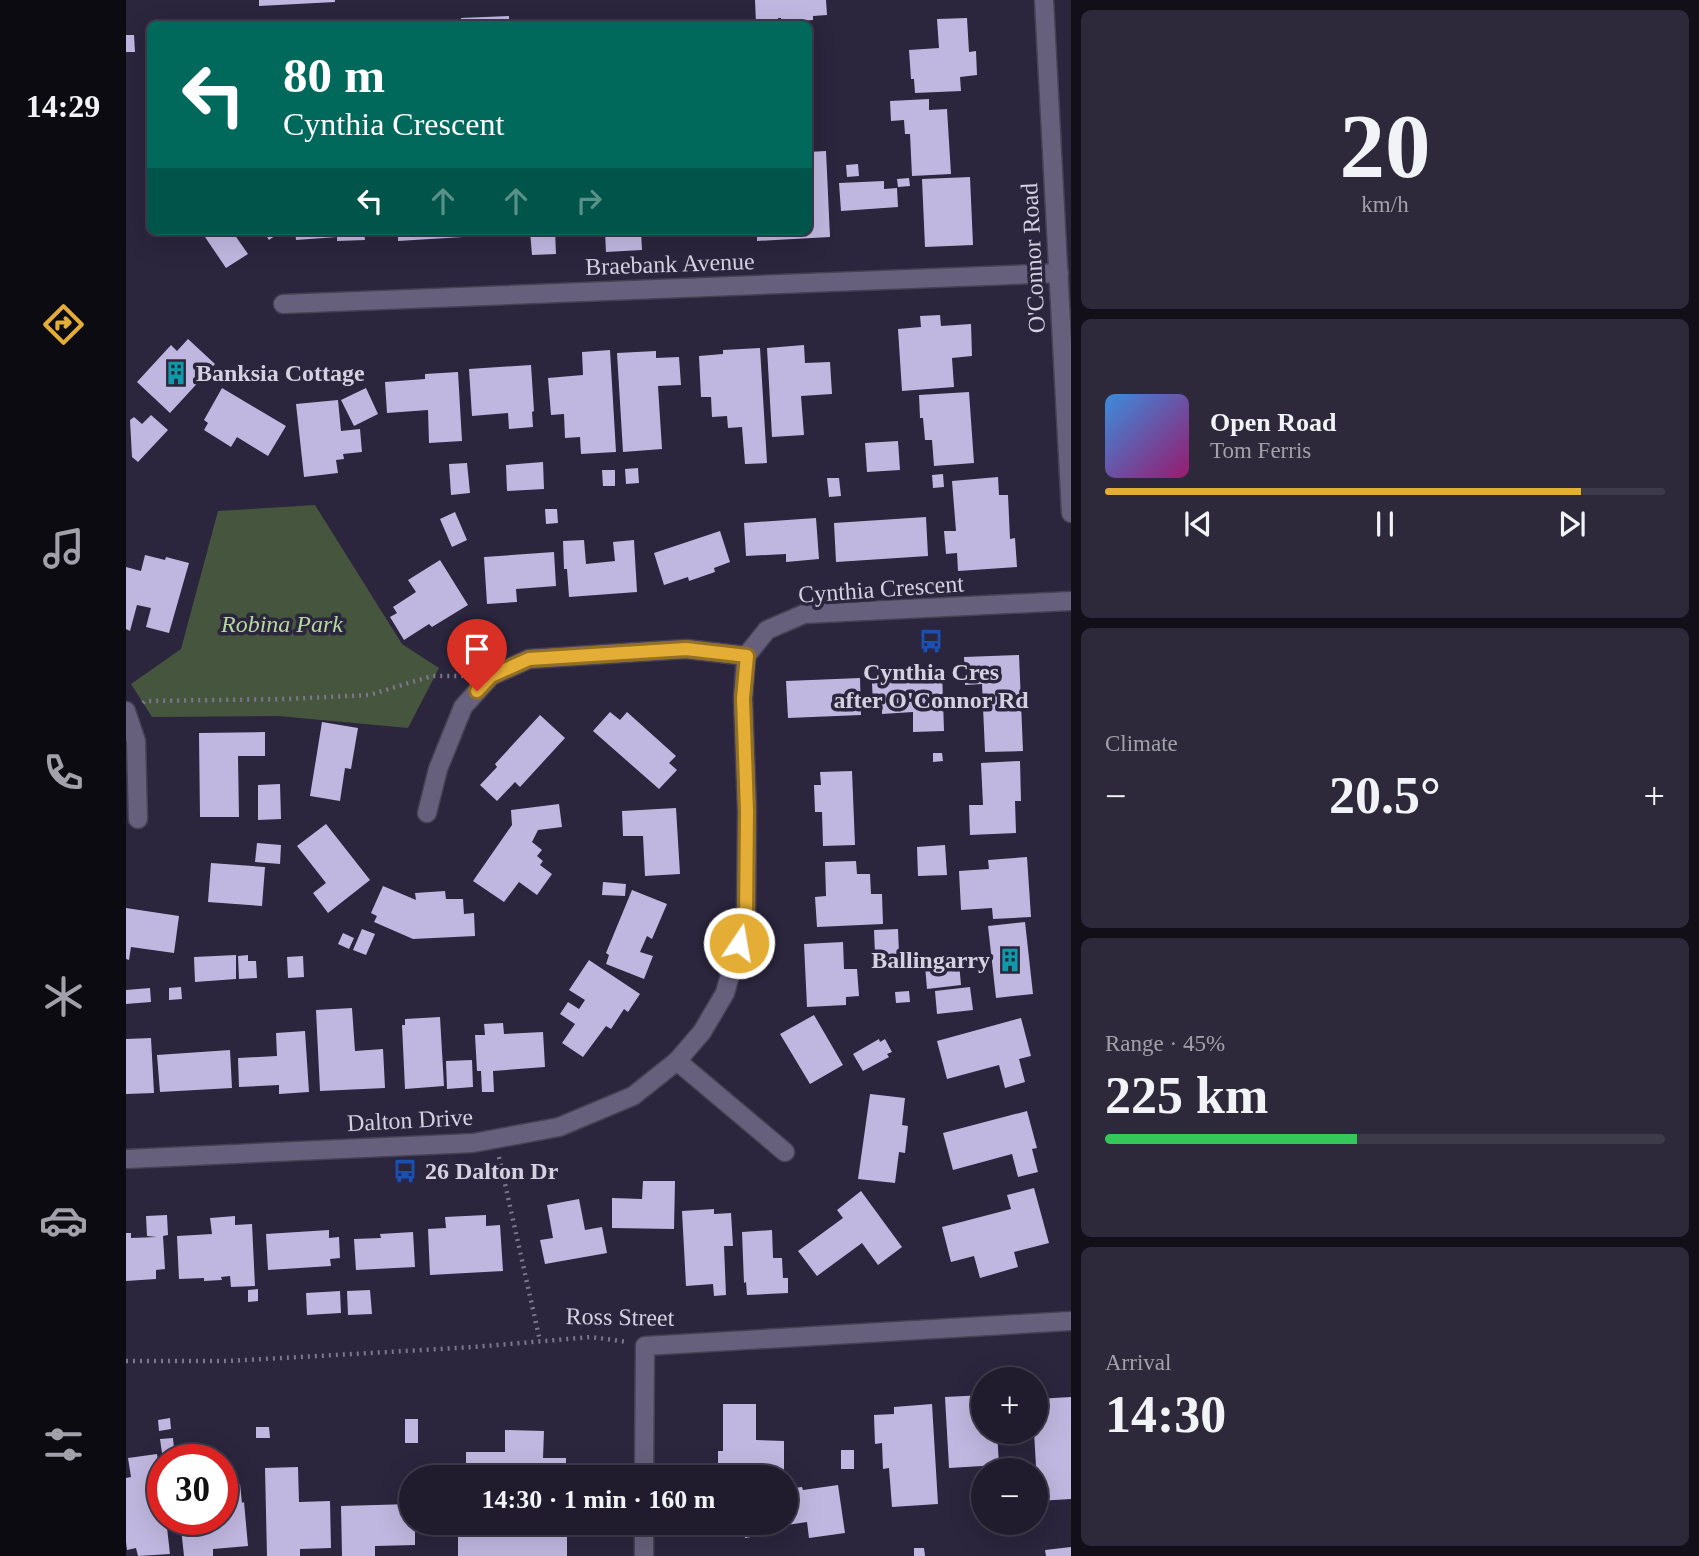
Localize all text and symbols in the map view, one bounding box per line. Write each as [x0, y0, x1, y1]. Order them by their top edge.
text: 80 m [283, 48, 385, 103]
icon: left [168, 49, 259, 140]
text: 14:29 [26, 88, 100, 124]
text: 20 [1340, 96, 1431, 197]
text: Cynthia Crescent [283, 106, 504, 142]
icon: left [351, 182, 389, 220]
icon: ahead [424, 182, 462, 220]
icon: ahead [497, 182, 535, 220]
icon: right [570, 182, 608, 220]
street label: O'Connor Road [1016, 182, 1050, 334]
text: km/h [1361, 192, 1409, 217]
street label: Braebank Avenue [585, 248, 755, 280]
icon: directions [39, 300, 88, 349]
building icon: Banksia Cottage [162, 359, 190, 387]
place label: Banksia Cottage [196, 360, 365, 386]
text: Open Road [1210, 408, 1336, 437]
text: Tom Ferris [1210, 438, 1311, 463]
icon: previous [1179, 505, 1217, 543]
icon: pause [1366, 505, 1404, 543]
icon: next [1553, 505, 1591, 543]
icon: music [39, 524, 88, 573]
street label: Cynthia Crescent [797, 570, 965, 608]
park label: Robina Park [220, 611, 343, 637]
pin [447, 619, 507, 691]
bus stop icon: Cynthia Cres after O'Connor Rd [917, 627, 945, 655]
icon: arrive [458, 630, 496, 668]
place label: Cynthia Cres after O'Connor Rd [833, 659, 1029, 713]
text: Climate [1105, 731, 1178, 756]
icon: phone [39, 748, 88, 797]
text: 20.5° [1329, 767, 1441, 824]
text: − [1105, 775, 1126, 817]
text: + [1644, 775, 1665, 817]
position arrow [702, 906, 776, 980]
building icon: Ballingarry [996, 946, 1024, 974]
place label: Ballingarry [871, 947, 990, 973]
icon: climate [39, 972, 88, 1021]
text: Range · 45% [1105, 1031, 1225, 1056]
text: 225 km [1105, 1067, 1268, 1124]
street label: Dalton Drive [346, 1104, 474, 1136]
bus stop icon: 26 Dalton Dr [391, 1157, 419, 1185]
place label: 26 Dalton Dr [425, 1158, 559, 1184]
icon: car [39, 1196, 88, 1245]
street label: Ross Street [565, 1303, 675, 1331]
text: Arrival [1105, 1350, 1171, 1375]
map controls [971, 1367, 1048, 1535]
button: + [971, 1367, 1048, 1444]
text: 14:30 [1105, 1386, 1226, 1443]
icon: filters [39, 1420, 88, 1469]
speed limit sign: 30 [147, 1444, 238, 1535]
button: − [971, 1458, 1048, 1535]
text: 14:30 · 1 min · 160 m [482, 1485, 716, 1514]

